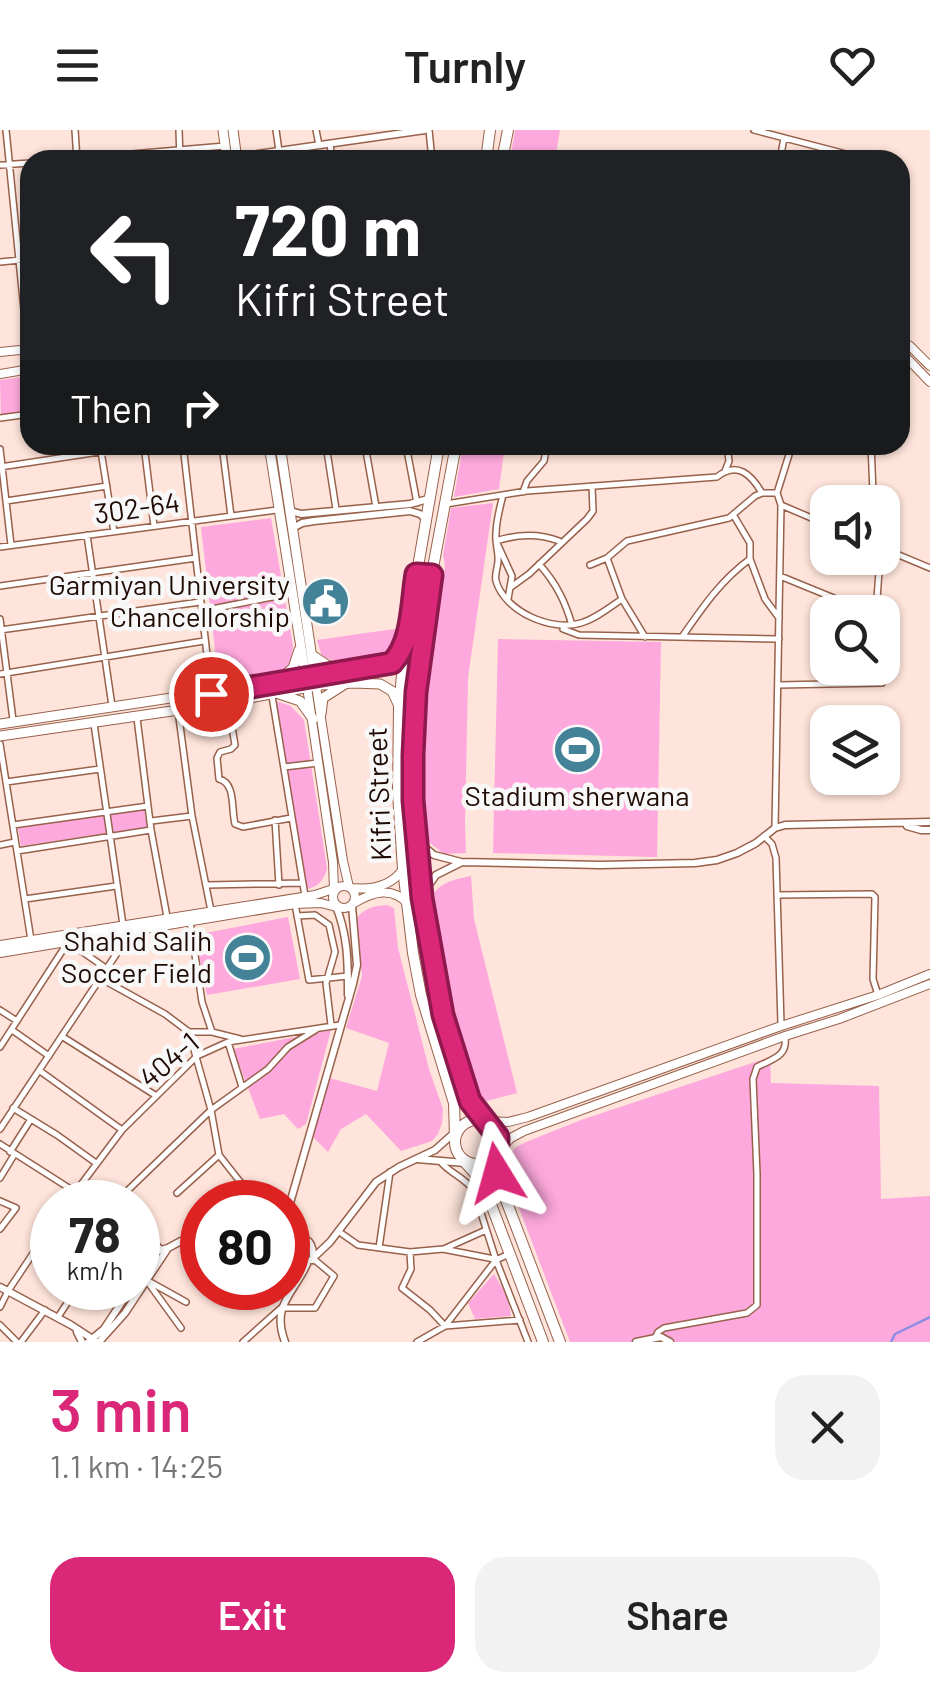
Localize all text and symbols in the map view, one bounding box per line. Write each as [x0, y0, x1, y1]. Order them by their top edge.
icon: menu [50, 38, 105, 93]
text: Turnly [404, 38, 526, 92]
icon: heart [825, 38, 880, 93]
text: 720 m [235, 186, 421, 270]
icon: left [70, 190, 200, 320]
text: Kifri Street [235, 271, 450, 325]
icon: right [173, 380, 228, 435]
text: Then [70, 385, 153, 431]
street label: 302-64 [92, 484, 182, 530]
map controls [810, 485, 900, 795]
button: sound [810, 485, 900, 575]
place label: Garmiyan University Chancellorship [49, 567, 290, 633]
public building icon: Garmiyan University Chancellorship [299, 575, 351, 627]
button: search [810, 595, 900, 685]
pin [169, 652, 254, 737]
icon: arrive [184, 667, 239, 722]
button: layers [810, 705, 900, 795]
sports icon: Stadium sherwana [551, 723, 603, 775]
street label: Kifri Street [359, 727, 397, 861]
place label: Stadium sherwana [465, 778, 689, 812]
place label: Shahid Salih Soccer Field [61, 923, 212, 989]
sports icon: Shahid Salih Soccer Field [221, 931, 273, 983]
street label: 404-1 [132, 1025, 205, 1094]
position arrow [445, 1121, 549, 1225]
speed limit sign: 80 [180, 1180, 310, 1310]
text: 78 [69, 1203, 121, 1263]
text: km/h [67, 1255, 123, 1285]
text: 3 min [50, 1372, 192, 1444]
button: close [775, 1375, 880, 1480]
text: 1.1 km · 14:25 [50, 1446, 223, 1484]
button: Exit [50, 1557, 455, 1672]
button: Share [475, 1557, 880, 1672]

